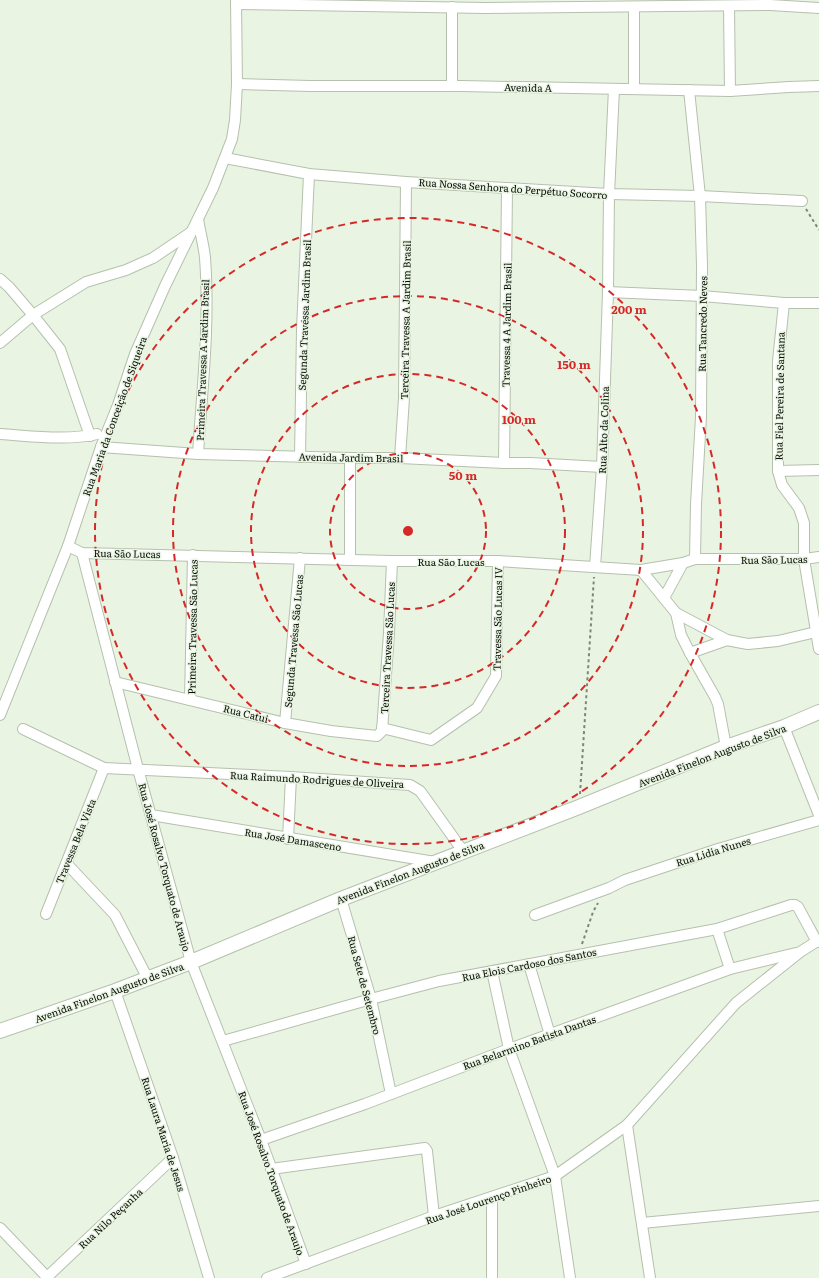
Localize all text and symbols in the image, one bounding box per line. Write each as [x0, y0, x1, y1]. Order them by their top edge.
street label: Avenida A [504, 79, 553, 95]
street label: Rua Nossa Senhora do Perpétuo Socorro [418, 174, 608, 202]
street label: Segunda Travessa Jardim Brasil [294, 239, 314, 391]
street label: Terceira Travessa A Jardim Brasil [396, 240, 414, 400]
street label: Travessa 4 A Jardim Brasil [497, 262, 515, 388]
street label: Rua Tancredo Neves [694, 275, 710, 372]
street label: Primeira Travessa A Jardim Brasil [192, 278, 212, 441]
text: 200 m [611, 300, 647, 318]
street label: Rua Fiel Pereira de Santana [770, 331, 788, 460]
street label: Rua Maria da Conceição de Siqueira [78, 333, 150, 498]
text: 150 m [557, 355, 591, 373]
street label: Rua Alto da Colina [594, 385, 612, 474]
text: 100 m [502, 410, 536, 428]
street label: Avenida Jardim Brasil [299, 449, 404, 465]
text: 50 m [449, 466, 477, 484]
centre of rings [401, 524, 415, 538]
street label: Rua São Lucas [93, 545, 161, 561]
street label: Rua São Lucas [740, 551, 808, 567]
street label: Rua São Lucas [418, 554, 485, 569]
street label: Primeira Travessa São Lucas [183, 559, 201, 694]
street label: Travessa São Lucas IV [489, 566, 505, 671]
street label: Segunda Travessa São Lucas [280, 573, 306, 708]
street label: Terceira Travessa São Lucas [376, 581, 398, 714]
street label: Rua Catui [222, 700, 271, 726]
street label: Avenida Finelon Augusto de Silva [636, 720, 789, 790]
street label: Rua Raimundo Rodrigues de Oliveira [230, 767, 405, 791]
street label: Rua José Rosalvo Torquato de Araujo [135, 781, 195, 953]
street label: Travessa Bela Vista [51, 796, 99, 886]
street label: Rua José Damasceno [243, 824, 343, 854]
street label: Rua Lidia Nunes [674, 832, 753, 869]
street label: Avenida Finelon Augusto de Silva [334, 837, 487, 907]
street label: Rua Sete de Setembro [345, 934, 385, 1036]
street label: Rua Elois Cardoso dos Santos [460, 944, 598, 984]
street label: Avenida Finelon Augusto de Silva [32, 958, 186, 1026]
street label: Rua Belarmino Batista Dantas [460, 1011, 598, 1073]
street label: Rua Laura Maria de Jesus [138, 1075, 190, 1194]
street label: Rua José Rosalvo Torquato de Araujo [235, 1089, 309, 1257]
street label: Rua José Lourenço Pinheiro [423, 1170, 553, 1228]
street label: Rua Nilo Peçanha [74, 1184, 146, 1252]

